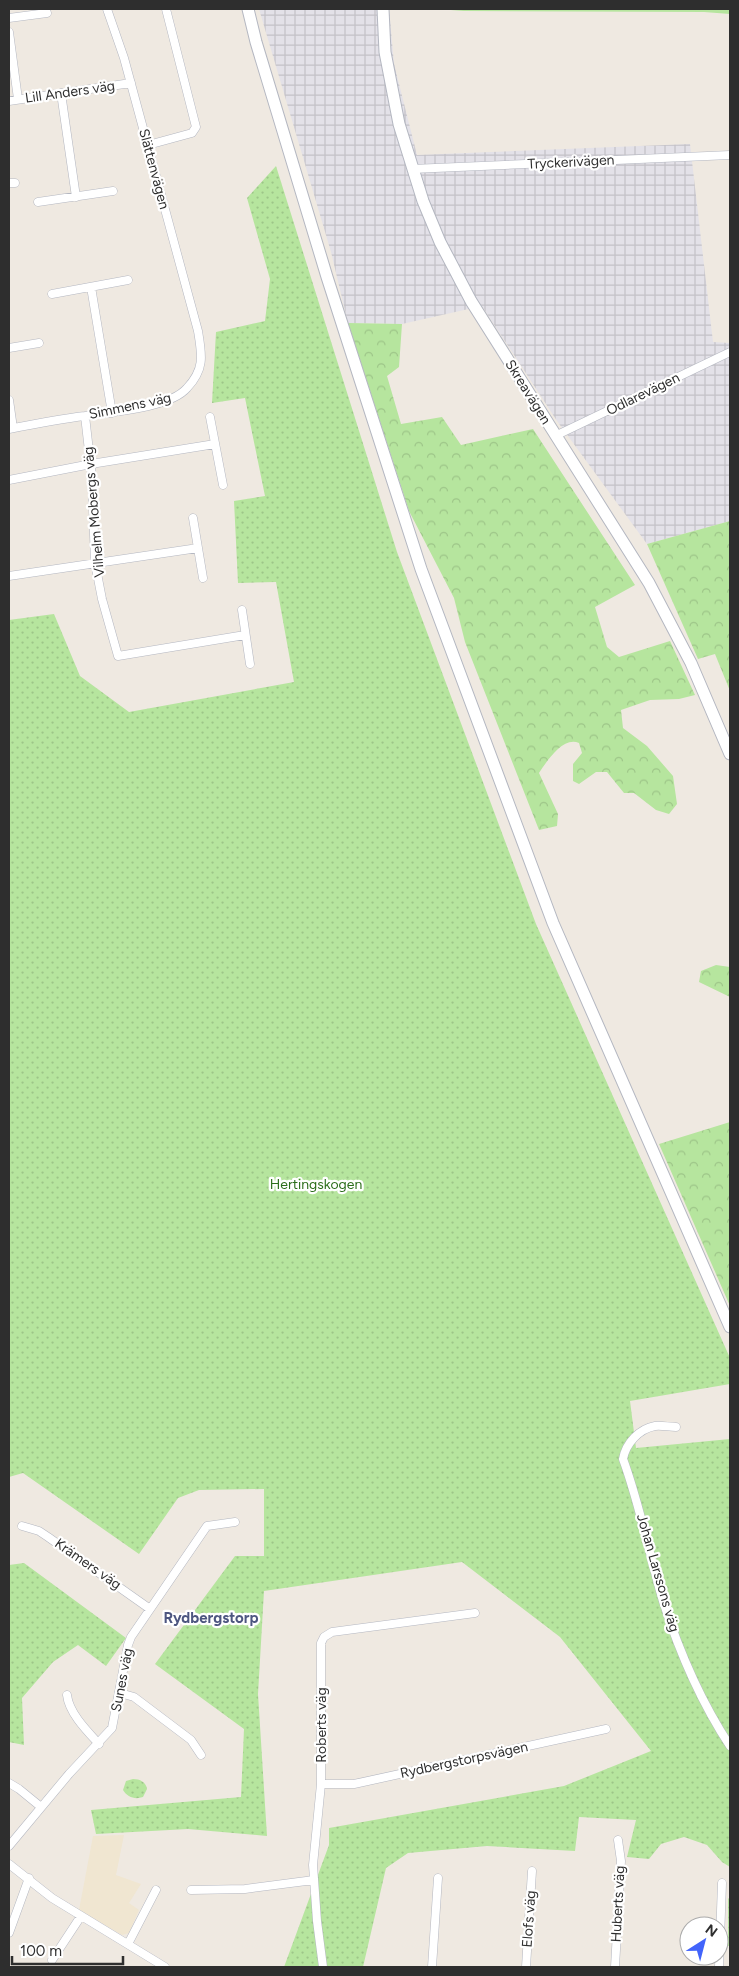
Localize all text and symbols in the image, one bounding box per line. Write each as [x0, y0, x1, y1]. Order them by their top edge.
street label: Lill Anders väg [24, 77, 116, 107]
street label: Slättenvägen [135, 127, 173, 211]
street label: Tryckerivägen [527, 151, 615, 173]
street label: Skreavägen [501, 357, 555, 428]
street label: Odlarevägen [604, 369, 683, 419]
street label: Simmens väg [87, 389, 173, 423]
street label: Vilhelm Mobergs väg [80, 446, 108, 578]
park label: Hertingskogen [270, 1176, 362, 1193]
street label: Johan Larssons väg [633, 1512, 683, 1634]
street label: Krämers väg [51, 1535, 125, 1593]
district label: Rydbergstorp [164, 1609, 258, 1627]
street label: Sunes väg [108, 1647, 136, 1713]
street label: Roberts väg [313, 1687, 330, 1763]
street label: Rydbergstorpsvägen [398, 1738, 530, 1782]
street label: Huberts väg [608, 1865, 628, 1943]
street label: Elofs väg [519, 1890, 539, 1948]
north arrow [679, 1916, 729, 1966]
text: N [702, 1921, 721, 1941]
scale bar [12, 1934, 124, 1966]
text: 100 m [20, 1942, 62, 1960]

